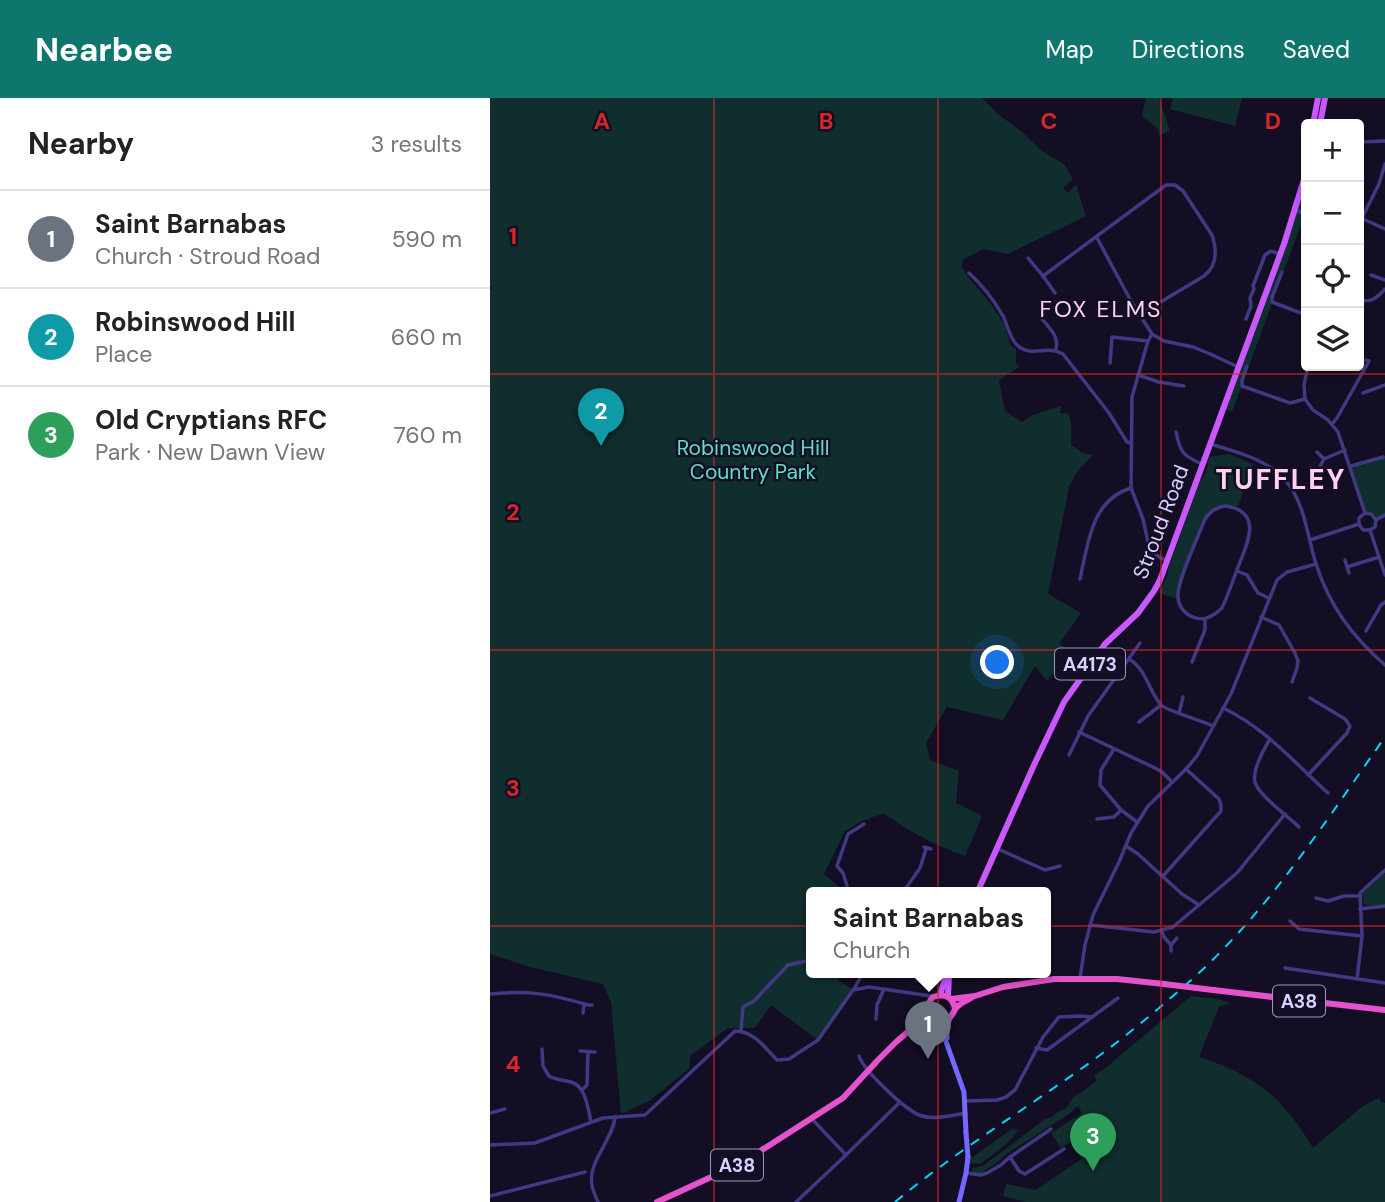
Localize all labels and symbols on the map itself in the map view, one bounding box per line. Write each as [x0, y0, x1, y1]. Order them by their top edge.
text: A [594, 106, 610, 136]
text: B [819, 106, 833, 136]
text: C [1041, 106, 1057, 136]
text: D [1265, 106, 1281, 136]
text: 1 [509, 221, 517, 251]
district label: FOX ELMS [1040, 294, 1162, 324]
pin: 2 [578, 388, 624, 446]
park label: Robinswood Hill Country Park [677, 434, 829, 486]
street label: Stroud Road [1126, 461, 1196, 583]
district label: TUFFLEY [1216, 461, 1346, 498]
text: 2 [506, 497, 520, 527]
your location [980, 645, 1014, 679]
road number: A4173 [1055, 649, 1125, 680]
text: 3 [506, 773, 520, 803]
road number: A38 [1273, 986, 1325, 1016]
pin: 1 [905, 1001, 951, 1059]
text: 4 [506, 1049, 521, 1079]
pin: 3 [1070, 1113, 1116, 1171]
road number: A38 [711, 1149, 763, 1180]

